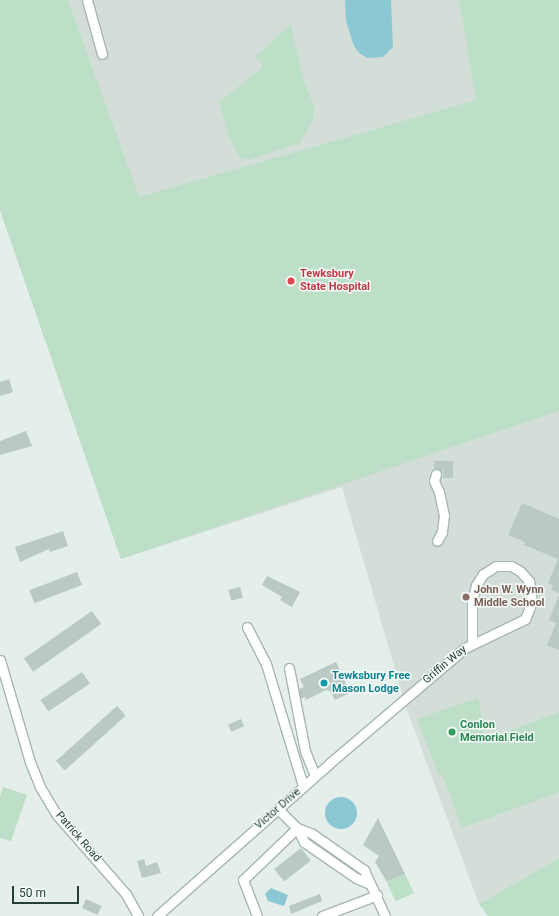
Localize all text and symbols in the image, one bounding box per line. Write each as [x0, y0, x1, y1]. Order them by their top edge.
place label: Tewksbury State Hospital [300, 268, 370, 294]
marker: Tewksbury State Hospital [285, 275, 297, 287]
place label: John W. Wynn Middle School [474, 584, 545, 610]
marker: John W. Wynn Middle School [461, 592, 471, 602]
street label: Griffin Way [421, 643, 469, 687]
place label: Tewksbury Free Mason Lodge [332, 670, 410, 696]
marker: Tewksbury Free Mason Lodge [319, 678, 329, 688]
place label: Conlon Memorial Field [460, 719, 534, 745]
marker: Conlon Memorial Field [447, 727, 457, 737]
street label: Victor Drive [252, 786, 304, 832]
street label: Patrick Road [53, 809, 103, 865]
scale bar [14, 878, 81, 904]
text: 50 m [19, 886, 46, 900]

